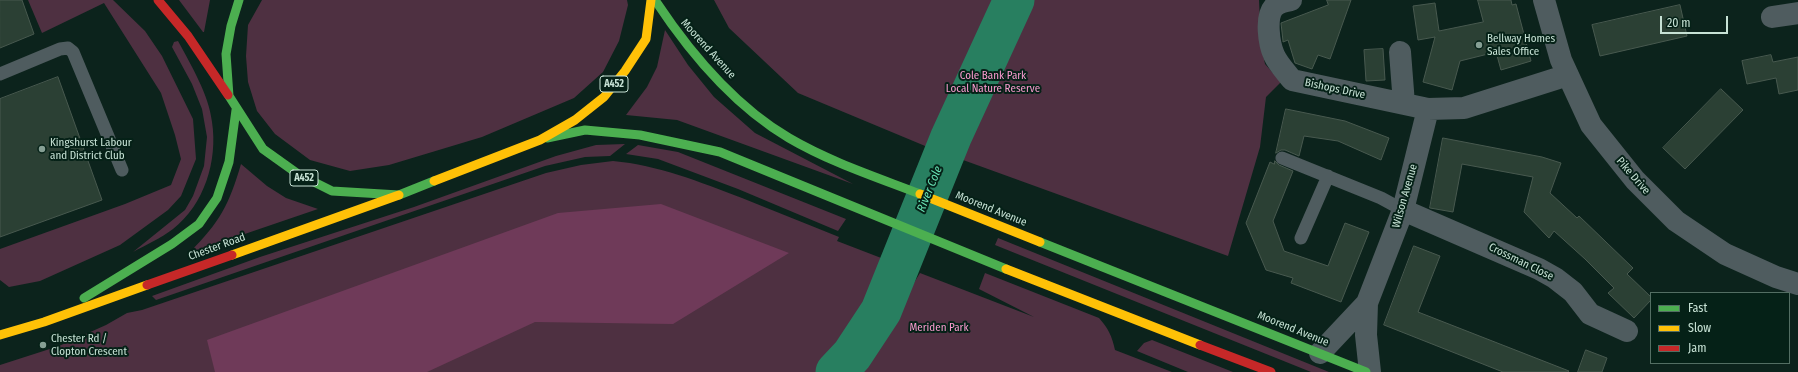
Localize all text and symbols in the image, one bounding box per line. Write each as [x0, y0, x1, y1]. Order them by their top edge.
scale bar [1662, 8, 1730, 34]
street label: Moorend Avenue [678, 16, 738, 82]
text: 20 m [1667, 16, 1691, 30]
place label: Bellway Homes Sales Office [1487, 32, 1555, 58]
marker: Bellway Homes Sales Office [1474, 40, 1484, 50]
park label: Cole Bank Park Local Nature Reserve [946, 69, 1040, 95]
road number: A452 [600, 76, 628, 92]
street label: Bishops Drive [1304, 76, 1366, 102]
place label: Kingshurst Labour and District Club [50, 136, 132, 162]
marker: Kingshurst Labour and District Club [37, 144, 47, 154]
street label: Pike Drive [1613, 155, 1653, 197]
street label: Wilson Avenue [1390, 163, 1420, 229]
water label: River Cole [914, 164, 946, 214]
road number: A452 [290, 170, 318, 186]
street label: Moorend Avenue [953, 189, 1029, 229]
street label: Chester Road [187, 231, 247, 263]
street label: Crossman Close [1486, 241, 1556, 283]
legend [1650, 292, 1790, 364]
text: Fast [1688, 301, 1707, 315]
street label: Moorend Avenue [1255, 309, 1331, 349]
park label: Meriden Park [909, 321, 969, 335]
text: Slow [1688, 321, 1711, 335]
place label: Chester Rd / Clopton Crescent [51, 332, 127, 358]
marker: Chester Rd / Clopton Crescent [38, 340, 48, 350]
text: Jam [1688, 341, 1706, 355]

